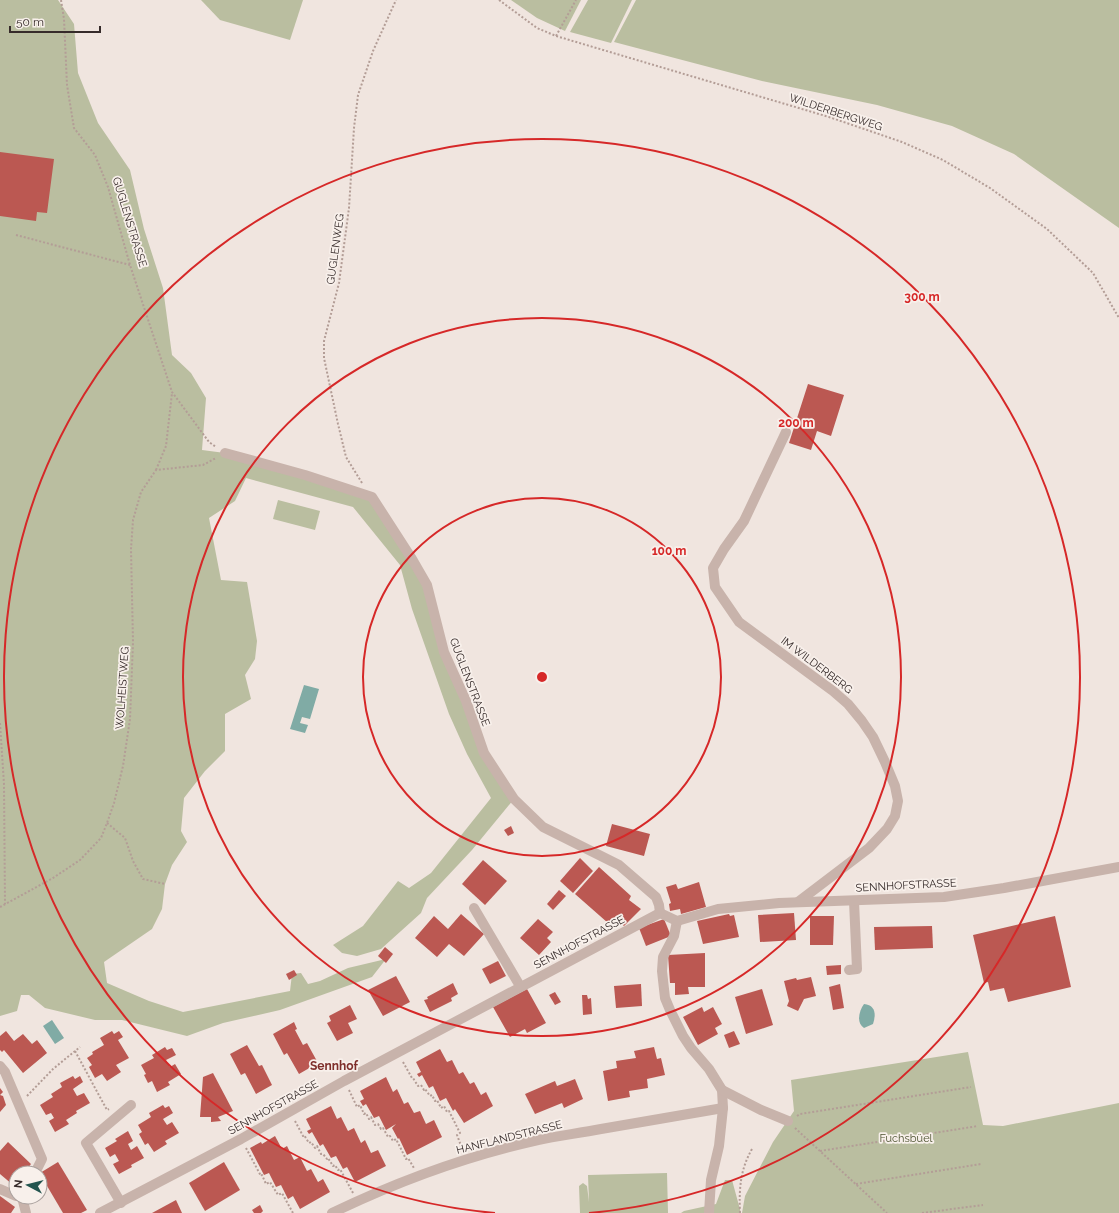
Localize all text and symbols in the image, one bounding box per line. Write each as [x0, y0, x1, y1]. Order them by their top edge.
scale bar [10, 8, 100, 34]
text: 50 m [16, 15, 44, 29]
street label: WILDERBERGWEG [788, 91, 884, 134]
street label: GUGLENSTRASSE [110, 176, 150, 269]
street label: GUGLENWEG [324, 213, 347, 285]
text: 300 m [904, 290, 940, 304]
text: 200 m [778, 416, 814, 430]
text: 100 m [652, 544, 686, 558]
street label: IM WILDERBERG [778, 634, 855, 697]
street label: GUGLENSTRASSE [447, 636, 492, 728]
street label: WOLHEISTWEG [113, 646, 132, 730]
centre of rings [535, 670, 549, 684]
street label: SENNHOFSTRASSE [855, 876, 957, 895]
street label: SENNHOFSTRASSE [532, 913, 627, 972]
district label: Sennhof [310, 1059, 359, 1073]
street label: SENNHOFSTRASSE [226, 1077, 321, 1138]
street label: HANFLANDSTRASSE [455, 1118, 564, 1157]
park label: Fuchsbüel [879, 1132, 933, 1145]
north arrow [8, 1165, 48, 1205]
text: N [12, 1179, 26, 1189]

